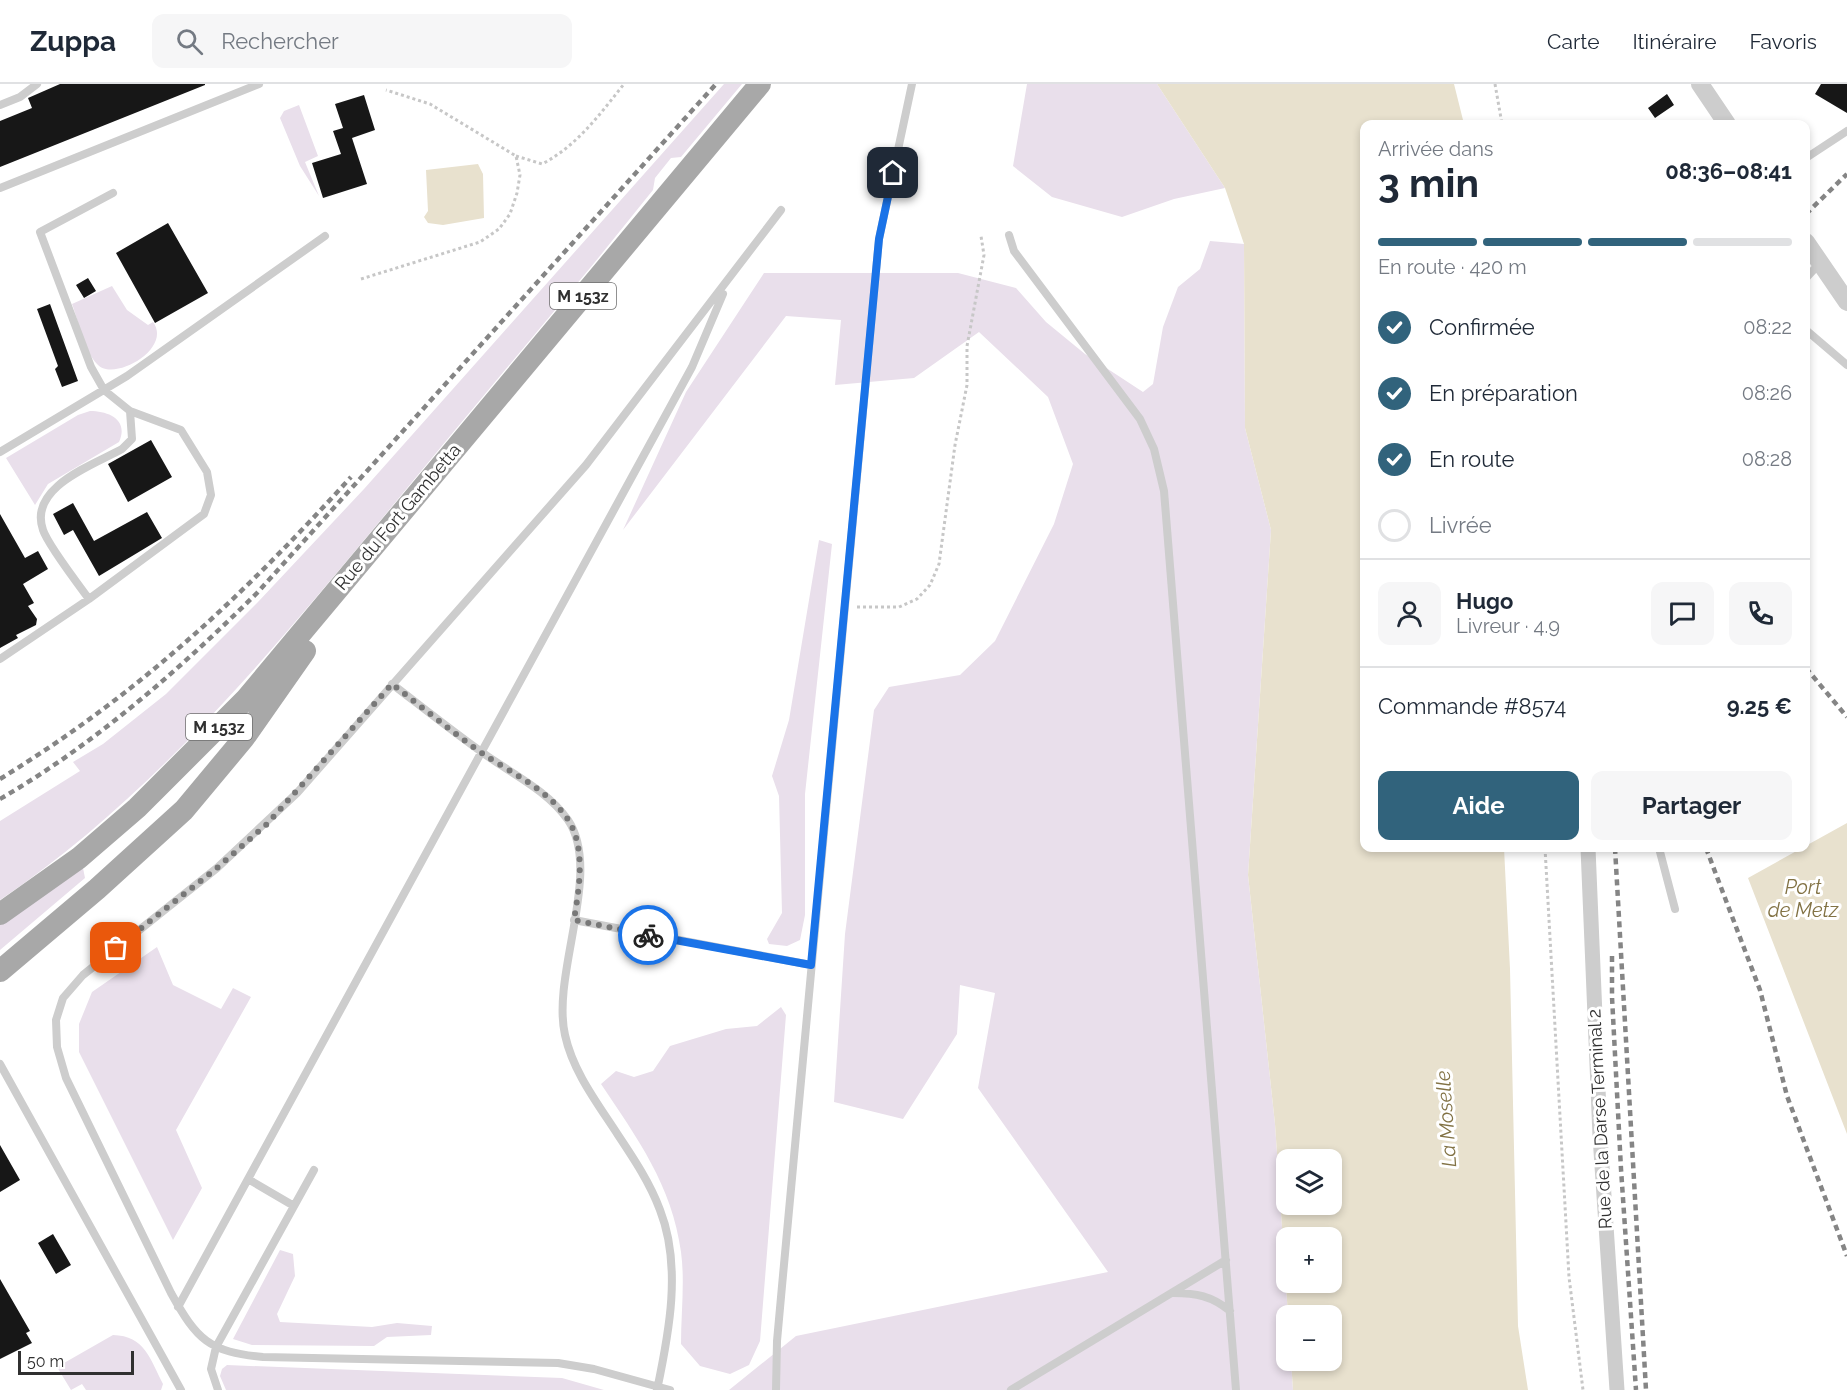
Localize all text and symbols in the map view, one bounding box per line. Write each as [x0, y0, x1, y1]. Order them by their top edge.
search box [152, 14, 572, 68]
text: Zuppa [30, 25, 116, 58]
icon: search [173, 25, 206, 58]
text: Rechercher [221, 28, 339, 54]
text: Carte [1547, 29, 1599, 54]
text: Itinéraire [1632, 29, 1716, 54]
text: Favoris [1749, 29, 1817, 54]
text: Arrivée dans [1378, 137, 1493, 161]
pin [867, 147, 918, 198]
icon: home [876, 156, 909, 189]
text: 08:36–08:41 [1665, 158, 1792, 184]
text: 3 min [1378, 160, 1479, 206]
text: En route · 420 m [1378, 255, 1527, 279]
road number: M 153z [550, 283, 616, 309]
icon: check [1378, 311, 1411, 344]
text: Confirmée [1429, 314, 1535, 340]
text: 08:22 [1743, 315, 1792, 339]
icon: check [1378, 377, 1411, 410]
text: En préparation [1429, 380, 1578, 406]
text: 08:26 [1742, 381, 1792, 405]
street label: Rue du Fort Gambetta [330, 439, 465, 594]
icon: check [1378, 443, 1411, 476]
text: En route [1429, 446, 1514, 472]
text: 08:28 [1742, 447, 1792, 471]
text: Livrée [1429, 512, 1492, 538]
button: person [1378, 582, 1441, 645]
button: chat [1651, 582, 1714, 645]
button: phone [1729, 582, 1792, 645]
text: Hugo [1456, 588, 1513, 614]
text: Livreur · 4.9 [1456, 614, 1560, 638]
text: Commande #8574 [1378, 693, 1566, 719]
text: 9.25 € [1727, 693, 1792, 719]
road number: M 153z [186, 714, 252, 740]
button: Aide [1378, 771, 1579, 840]
button: Partager [1591, 771, 1792, 840]
water label: Port de Metz [1768, 875, 1839, 922]
courier [618, 905, 678, 965]
icon: bike [632, 919, 665, 952]
pin [90, 922, 141, 973]
icon: bag [99, 931, 132, 964]
street label: Rue de la Darse Terminal 2 [1583, 1008, 1616, 1230]
water label: La Moselle [1431, 1070, 1461, 1168]
map controls [1276, 1149, 1342, 1371]
button: layers [1276, 1149, 1342, 1215]
button: + [1276, 1227, 1342, 1293]
button: − [1276, 1305, 1342, 1371]
scale bar [18, 1348, 134, 1376]
text: 50 m [27, 1352, 64, 1371]

